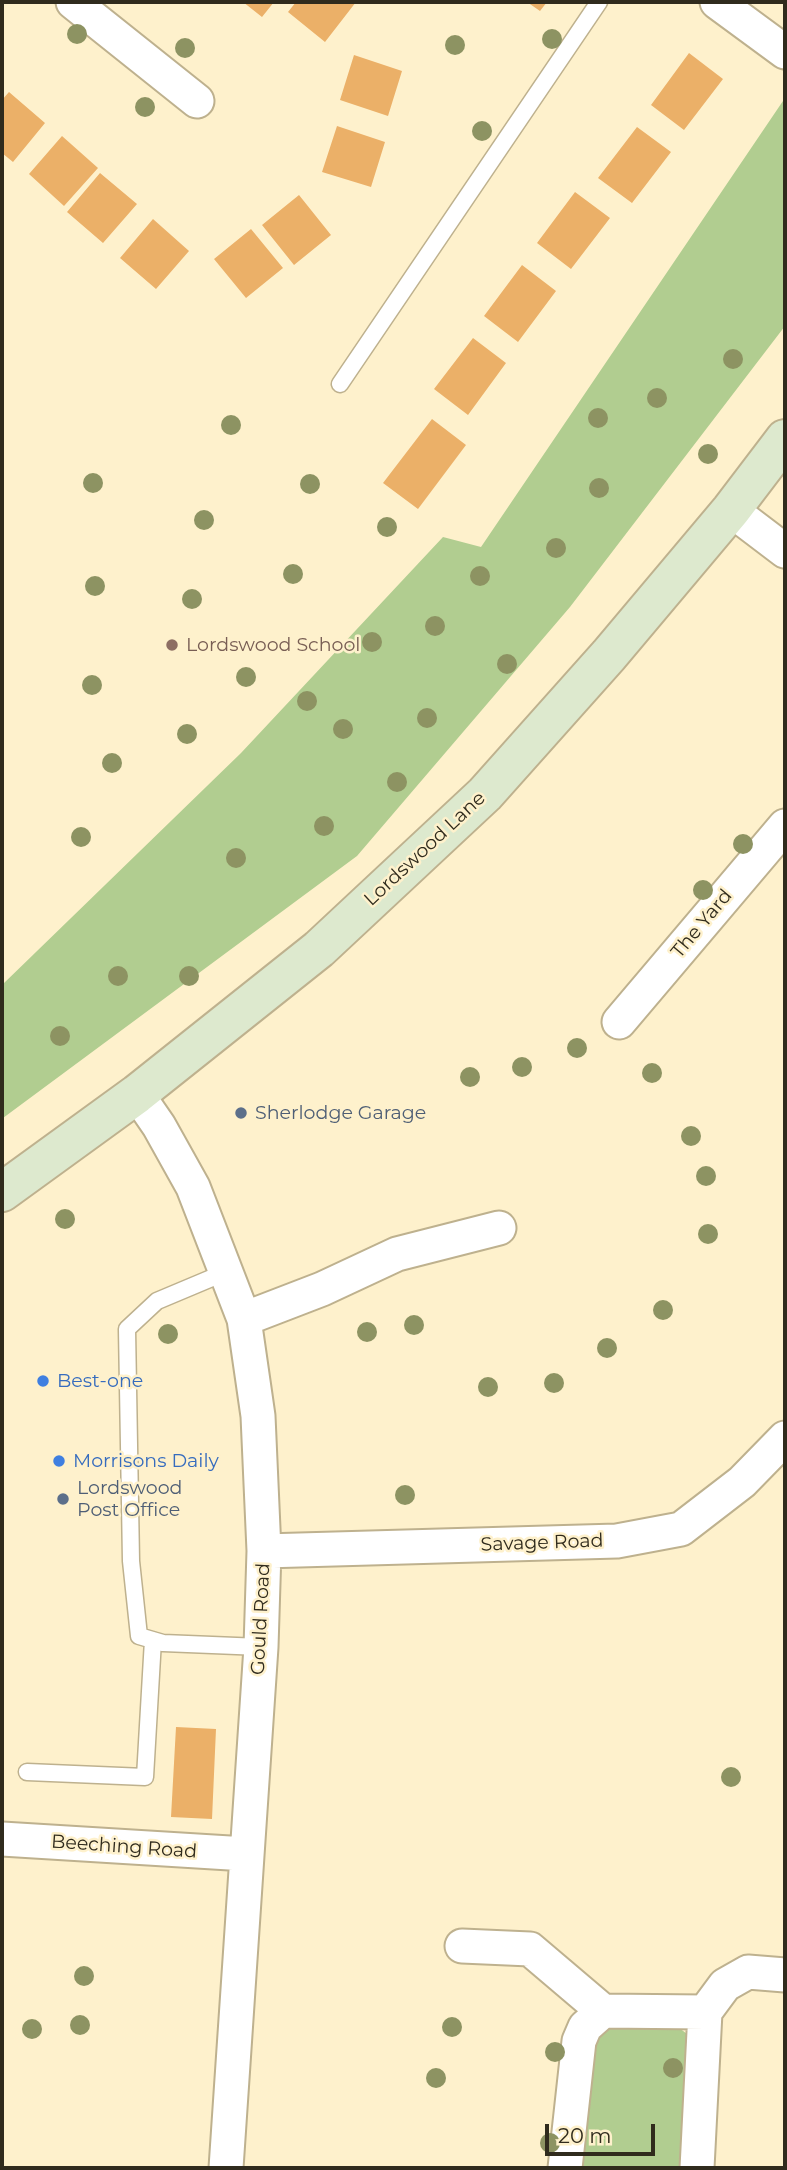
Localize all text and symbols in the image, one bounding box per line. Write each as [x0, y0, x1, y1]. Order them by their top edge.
place label: Lordswood School [186, 634, 360, 656]
marker: Lordswood School [164, 637, 180, 653]
street label: Lordswood Lane [360, 787, 490, 911]
street label: The Yard [667, 885, 737, 963]
place label: Sherlodge Garage [255, 1102, 426, 1124]
marker: Sherlodge Garage [233, 1105, 249, 1121]
place label: Best-one [57, 1370, 143, 1392]
marker: Best-one [35, 1373, 51, 1389]
place label: Morrisons Daily [73, 1450, 219, 1472]
marker: Morrisons Daily [51, 1453, 67, 1469]
place label: Lordswood Post Office [77, 1477, 182, 1521]
marker: Lordswood Post Office [55, 1491, 71, 1507]
street label: Savage Road [480, 1529, 604, 1557]
street label: Gould Road [247, 1562, 275, 1676]
street label: Beeching Road [50, 1831, 198, 1863]
scale bar [549, 2110, 659, 2154]
text: 20 m [558, 2123, 612, 2148]

